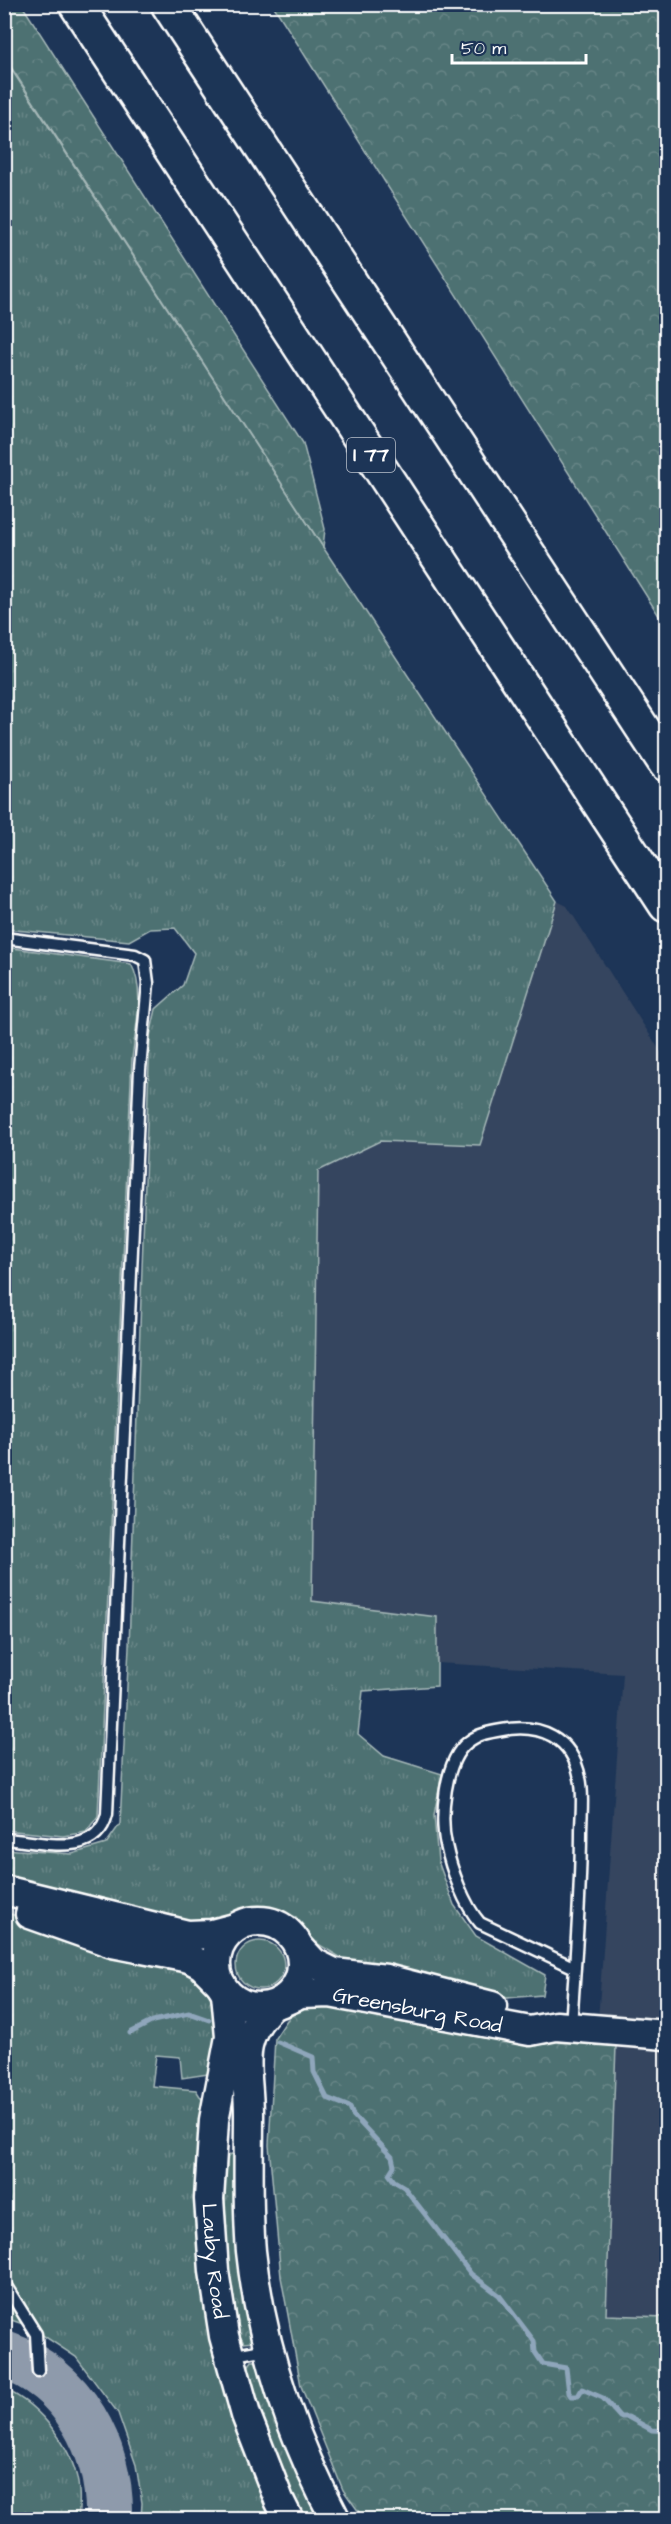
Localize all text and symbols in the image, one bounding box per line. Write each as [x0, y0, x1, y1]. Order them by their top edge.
scale bar [452, 27, 586, 65]
text: 50 m [461, 36, 506, 61]
road number: I 77 [347, 438, 395, 472]
street label: Greensburg Road [331, 1979, 505, 2040]
street label: Lauby Road [195, 2202, 236, 2321]

